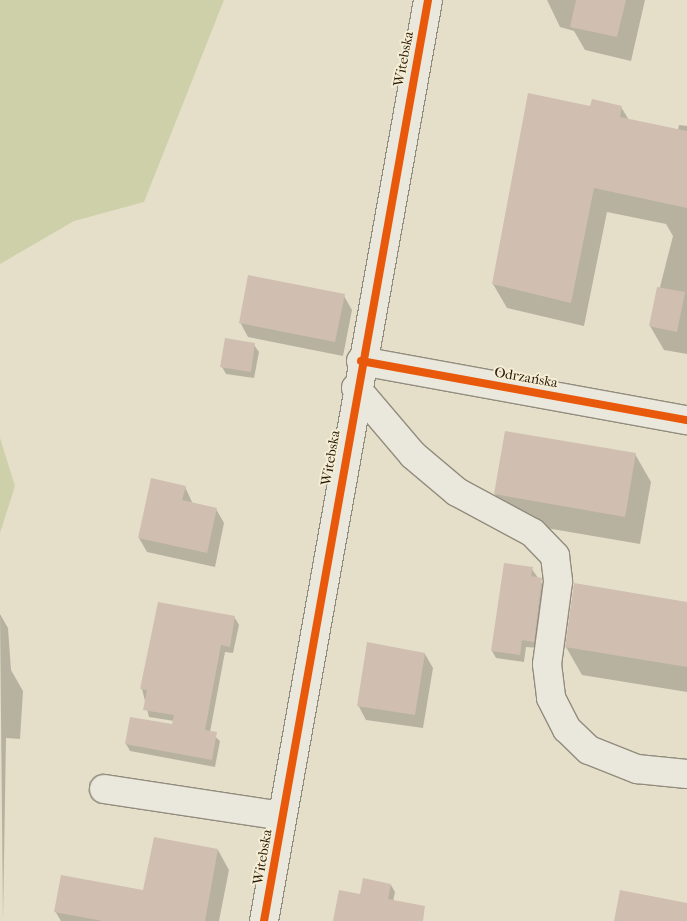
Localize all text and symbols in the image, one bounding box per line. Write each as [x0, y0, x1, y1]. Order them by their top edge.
street label: Witebska [390, 30, 418, 88]
street label: Odrzańska [493, 364, 559, 392]
street label: Witebska [318, 429, 344, 487]
street label: Witebska [250, 828, 276, 886]

